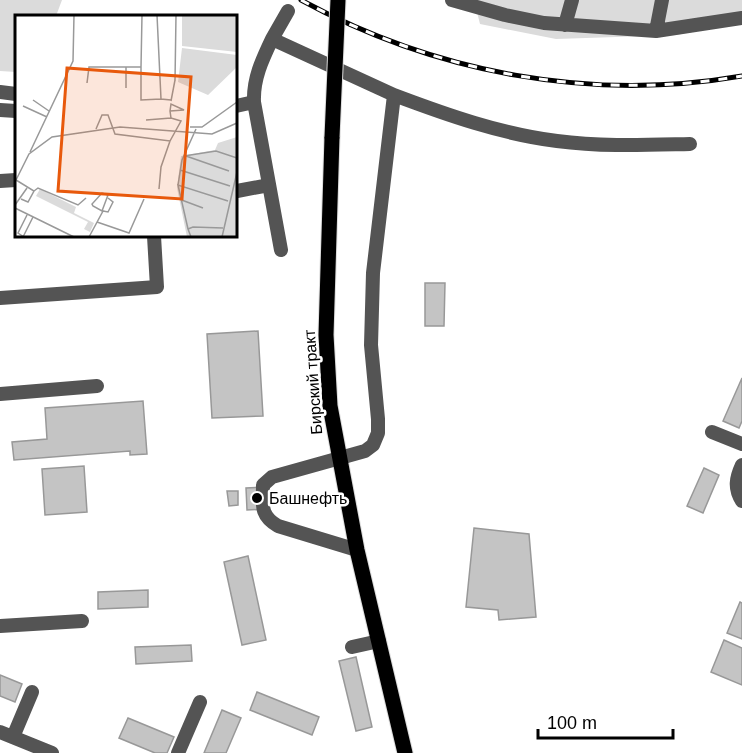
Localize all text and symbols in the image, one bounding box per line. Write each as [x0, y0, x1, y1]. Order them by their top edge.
inset map [15, 15, 237, 237]
street label: Бирский тракт [301, 328, 325, 435]
place label: Башнефть [269, 490, 347, 507]
marker: Башнефть [250, 491, 264, 505]
scale bar [538, 702, 673, 740]
text: 100 m [547, 713, 597, 733]

